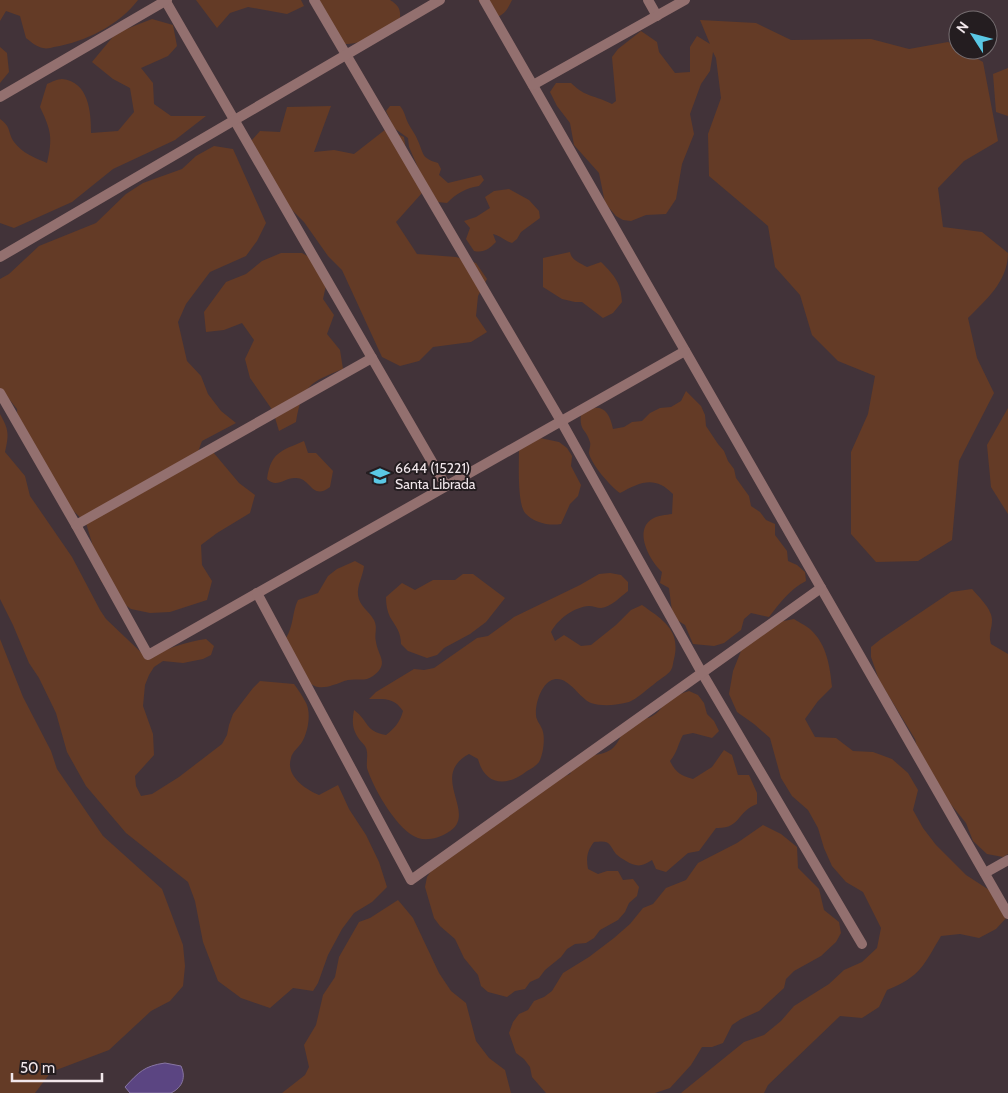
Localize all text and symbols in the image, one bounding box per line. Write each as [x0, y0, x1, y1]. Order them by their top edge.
north arrow [948, 10, 998, 60]
text: N [952, 18, 973, 37]
place label: 6644 (15221) Santa Librada [395, 459, 476, 493]
school or university icon: 6644 (15221) Santa Librada [369, 465, 391, 487]
scale bar [12, 1050, 102, 1082]
text: 50 m [20, 1059, 55, 1077]

